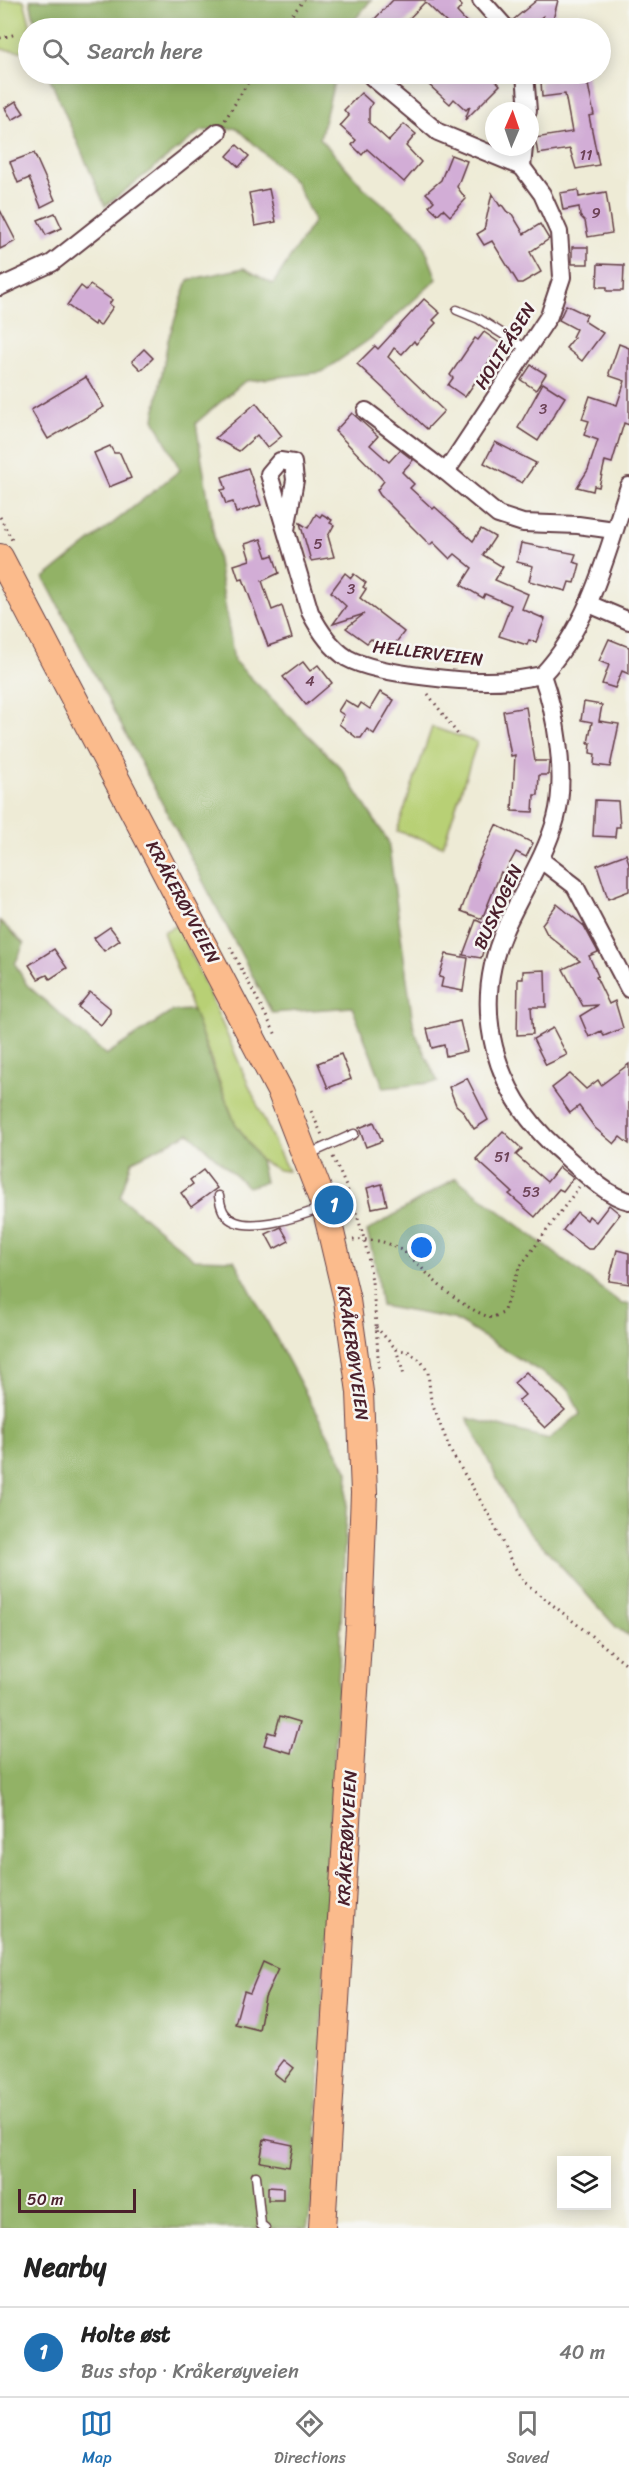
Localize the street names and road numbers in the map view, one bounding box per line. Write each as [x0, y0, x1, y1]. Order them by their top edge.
street label: HOLTEÅSEN [466, 296, 545, 396]
street label: HELLERVEIEN [371, 630, 485, 676]
street label: KRÅKERØYVEIEN [137, 835, 229, 970]
street label: BUSKOGEN [464, 859, 532, 955]
street label: KRÅKERØYVEIEN [328, 1284, 378, 1423]
street label: KRÅKERØYVEIEN [327, 1769, 367, 1907]

